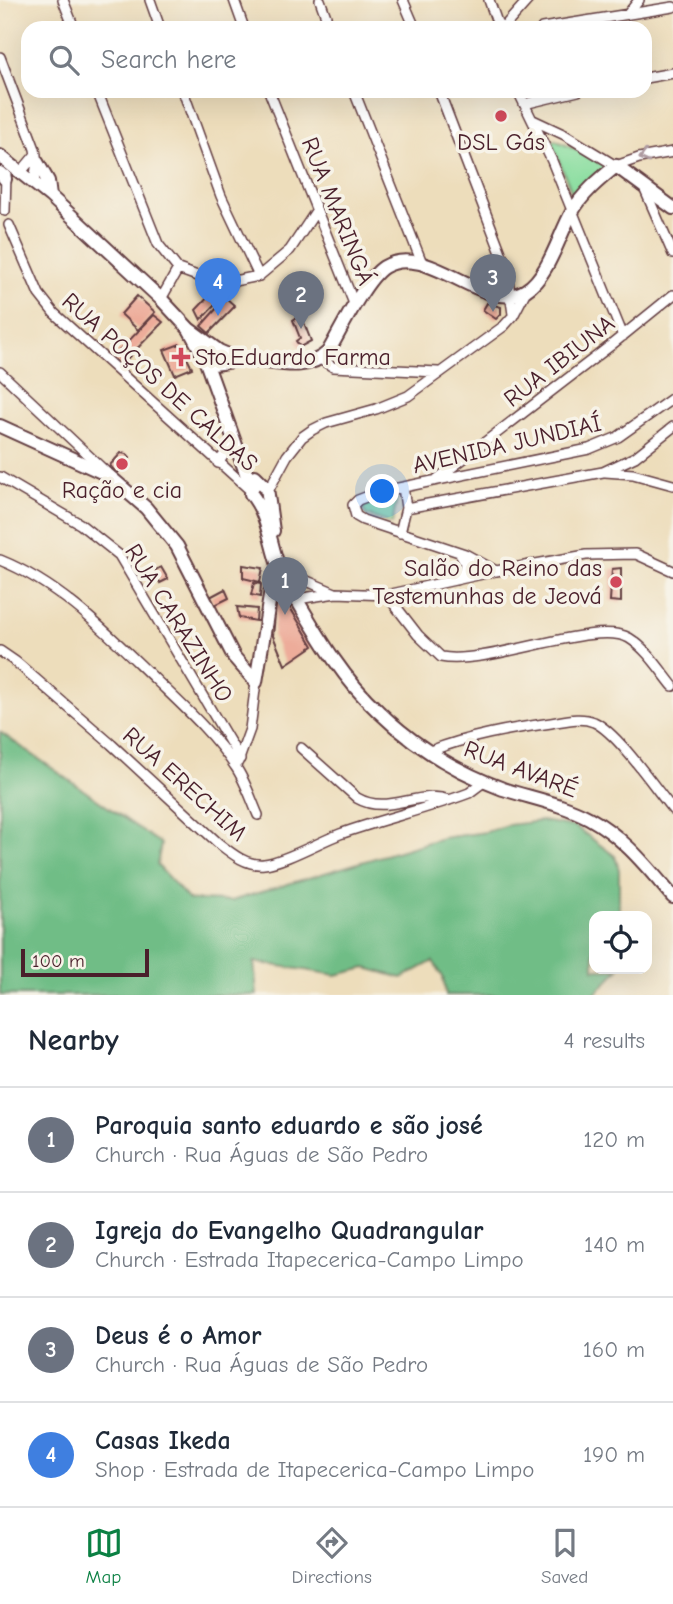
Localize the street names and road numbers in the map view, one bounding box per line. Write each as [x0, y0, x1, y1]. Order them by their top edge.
street label: RUA MARINGÁ [296, 133, 380, 289]
street label: RUA POÇOS DE CALDAS [57, 287, 263, 477]
street label: RUA IBIUNA [498, 309, 620, 413]
street label: AVENIDA JUNDIAÍ [410, 409, 604, 479]
street label: RUA CARAZINHO [119, 539, 239, 707]
street label: RUA ERECHIM [117, 721, 253, 847]
street label: RUA AVARÉ [460, 735, 582, 803]

